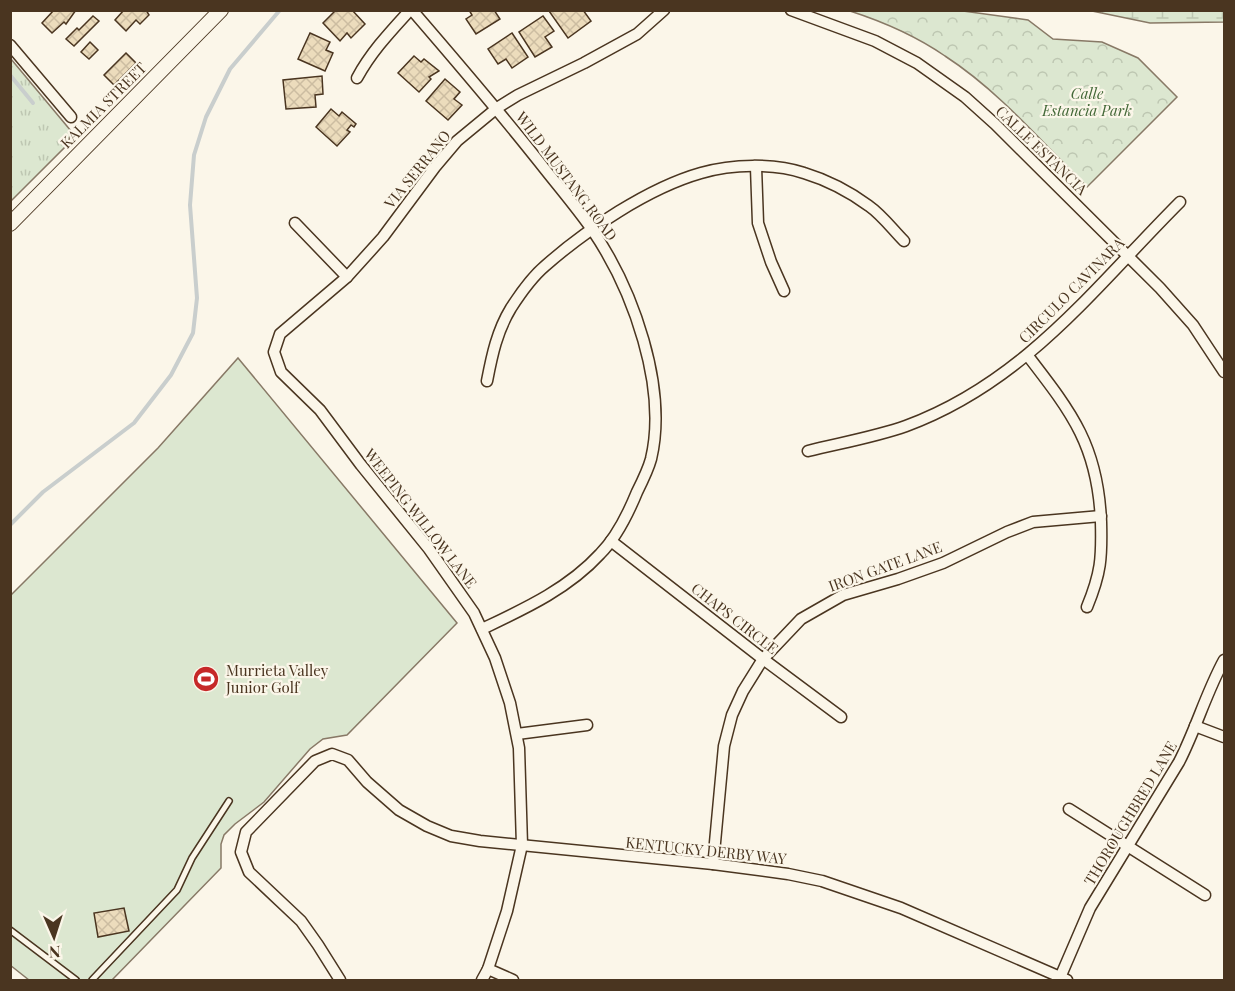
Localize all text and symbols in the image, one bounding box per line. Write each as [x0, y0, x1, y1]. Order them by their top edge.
street label: KALMIA STREET [56, 58, 150, 152]
park label: Calle Estancia Park [1041, 83, 1132, 120]
street label: CALLE ESTANCIA [992, 101, 1093, 199]
street label: WILD MUSTANG ROAD [511, 107, 622, 245]
street label: VIA SERRANO [379, 126, 455, 213]
street label: CIRCULO CAVINARA [1014, 232, 1129, 347]
street label: WEEPING WILLOW LANE [360, 443, 482, 592]
street label: IRON GATE LANE [826, 536, 944, 596]
street label: CHAPS CIRCLE [688, 578, 782, 658]
place label: Murrieta Valley Junior Golf [225, 660, 329, 697]
sports icon: Murrieta Valley Junior Golf [191, 664, 221, 694]
street label: THOROUGHBRED LANE [1079, 737, 1181, 889]
street label: KENTUCKY DERBY WAY [624, 832, 788, 868]
north arrow [24, 907, 84, 967]
text: N [48, 942, 61, 963]

